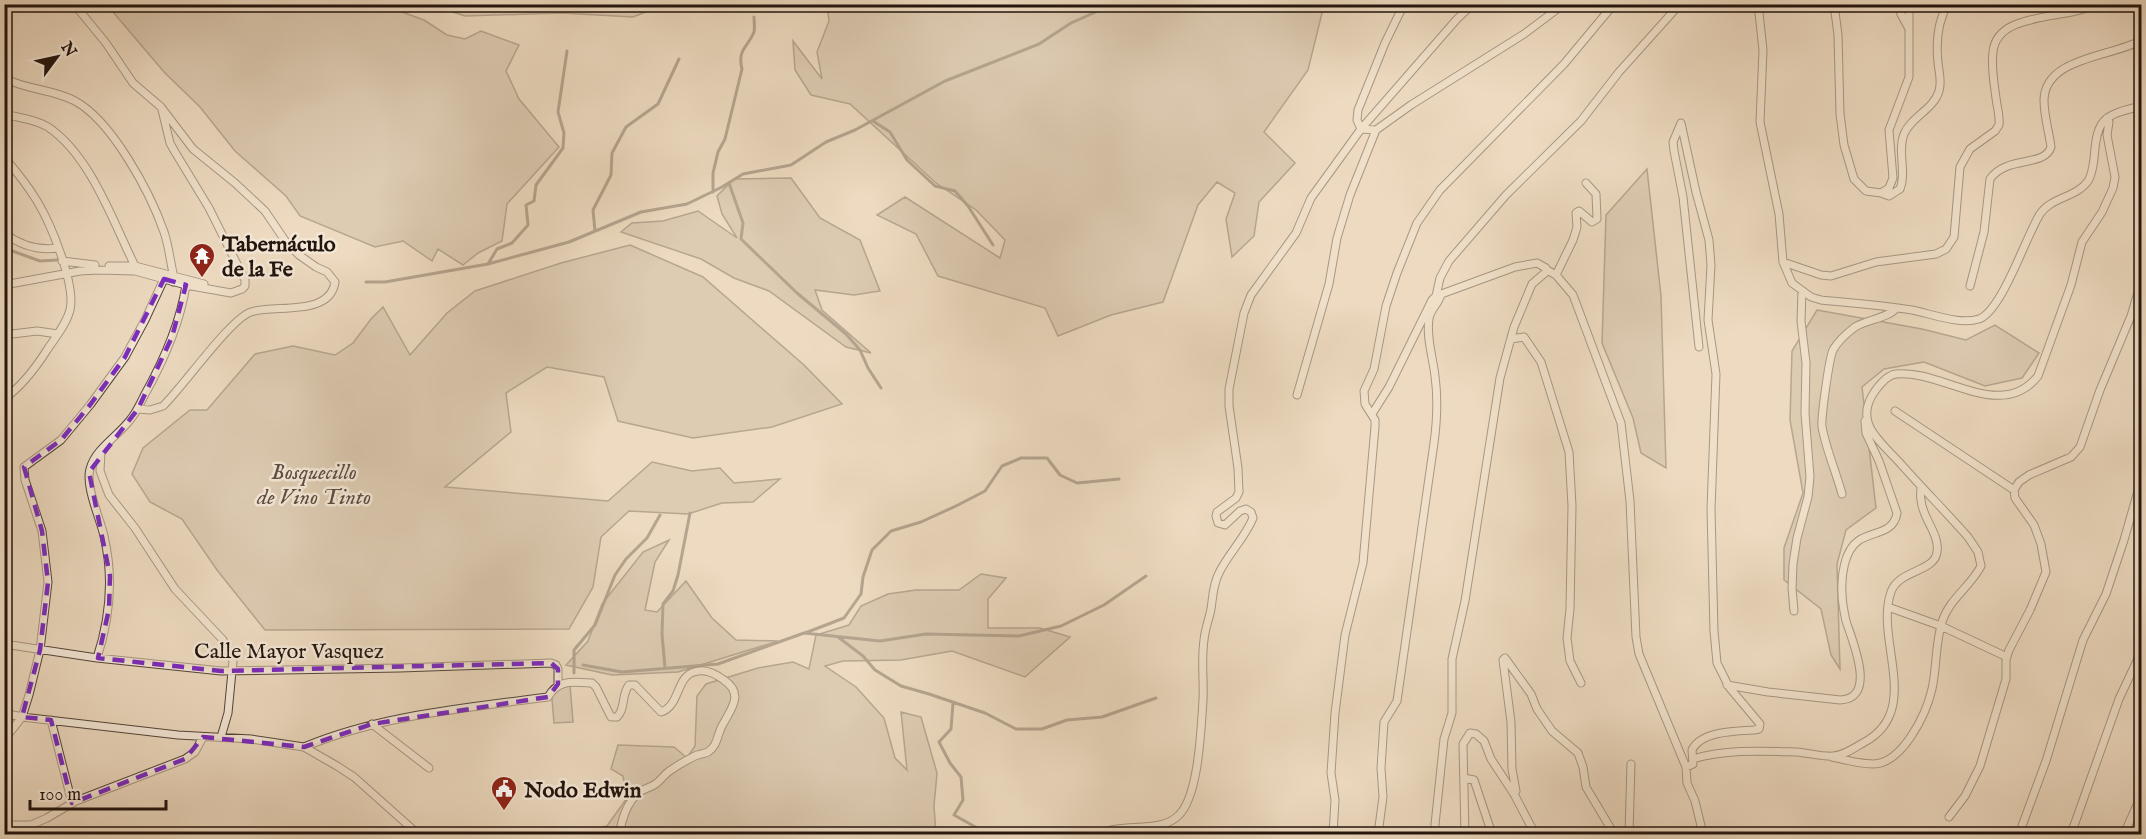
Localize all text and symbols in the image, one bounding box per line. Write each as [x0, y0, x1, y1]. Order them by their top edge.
north arrow [27, 27, 87, 87]
text: N [55, 38, 80, 61]
place label: Tabernáculo de la Fe [221, 231, 336, 284]
temple icon: Tabernáculo de la Fe [187, 241, 217, 279]
park label: Bosquecillo de Vino Tinto [256, 459, 371, 512]
street label: Calle Mayor Vasquez [194, 638, 384, 666]
scale bar [30, 773, 166, 811]
public building icon: Nodo Edwin [489, 774, 519, 812]
place label: Nodo Edwin [523, 777, 642, 805]
text: 100 m [39, 784, 81, 807]

